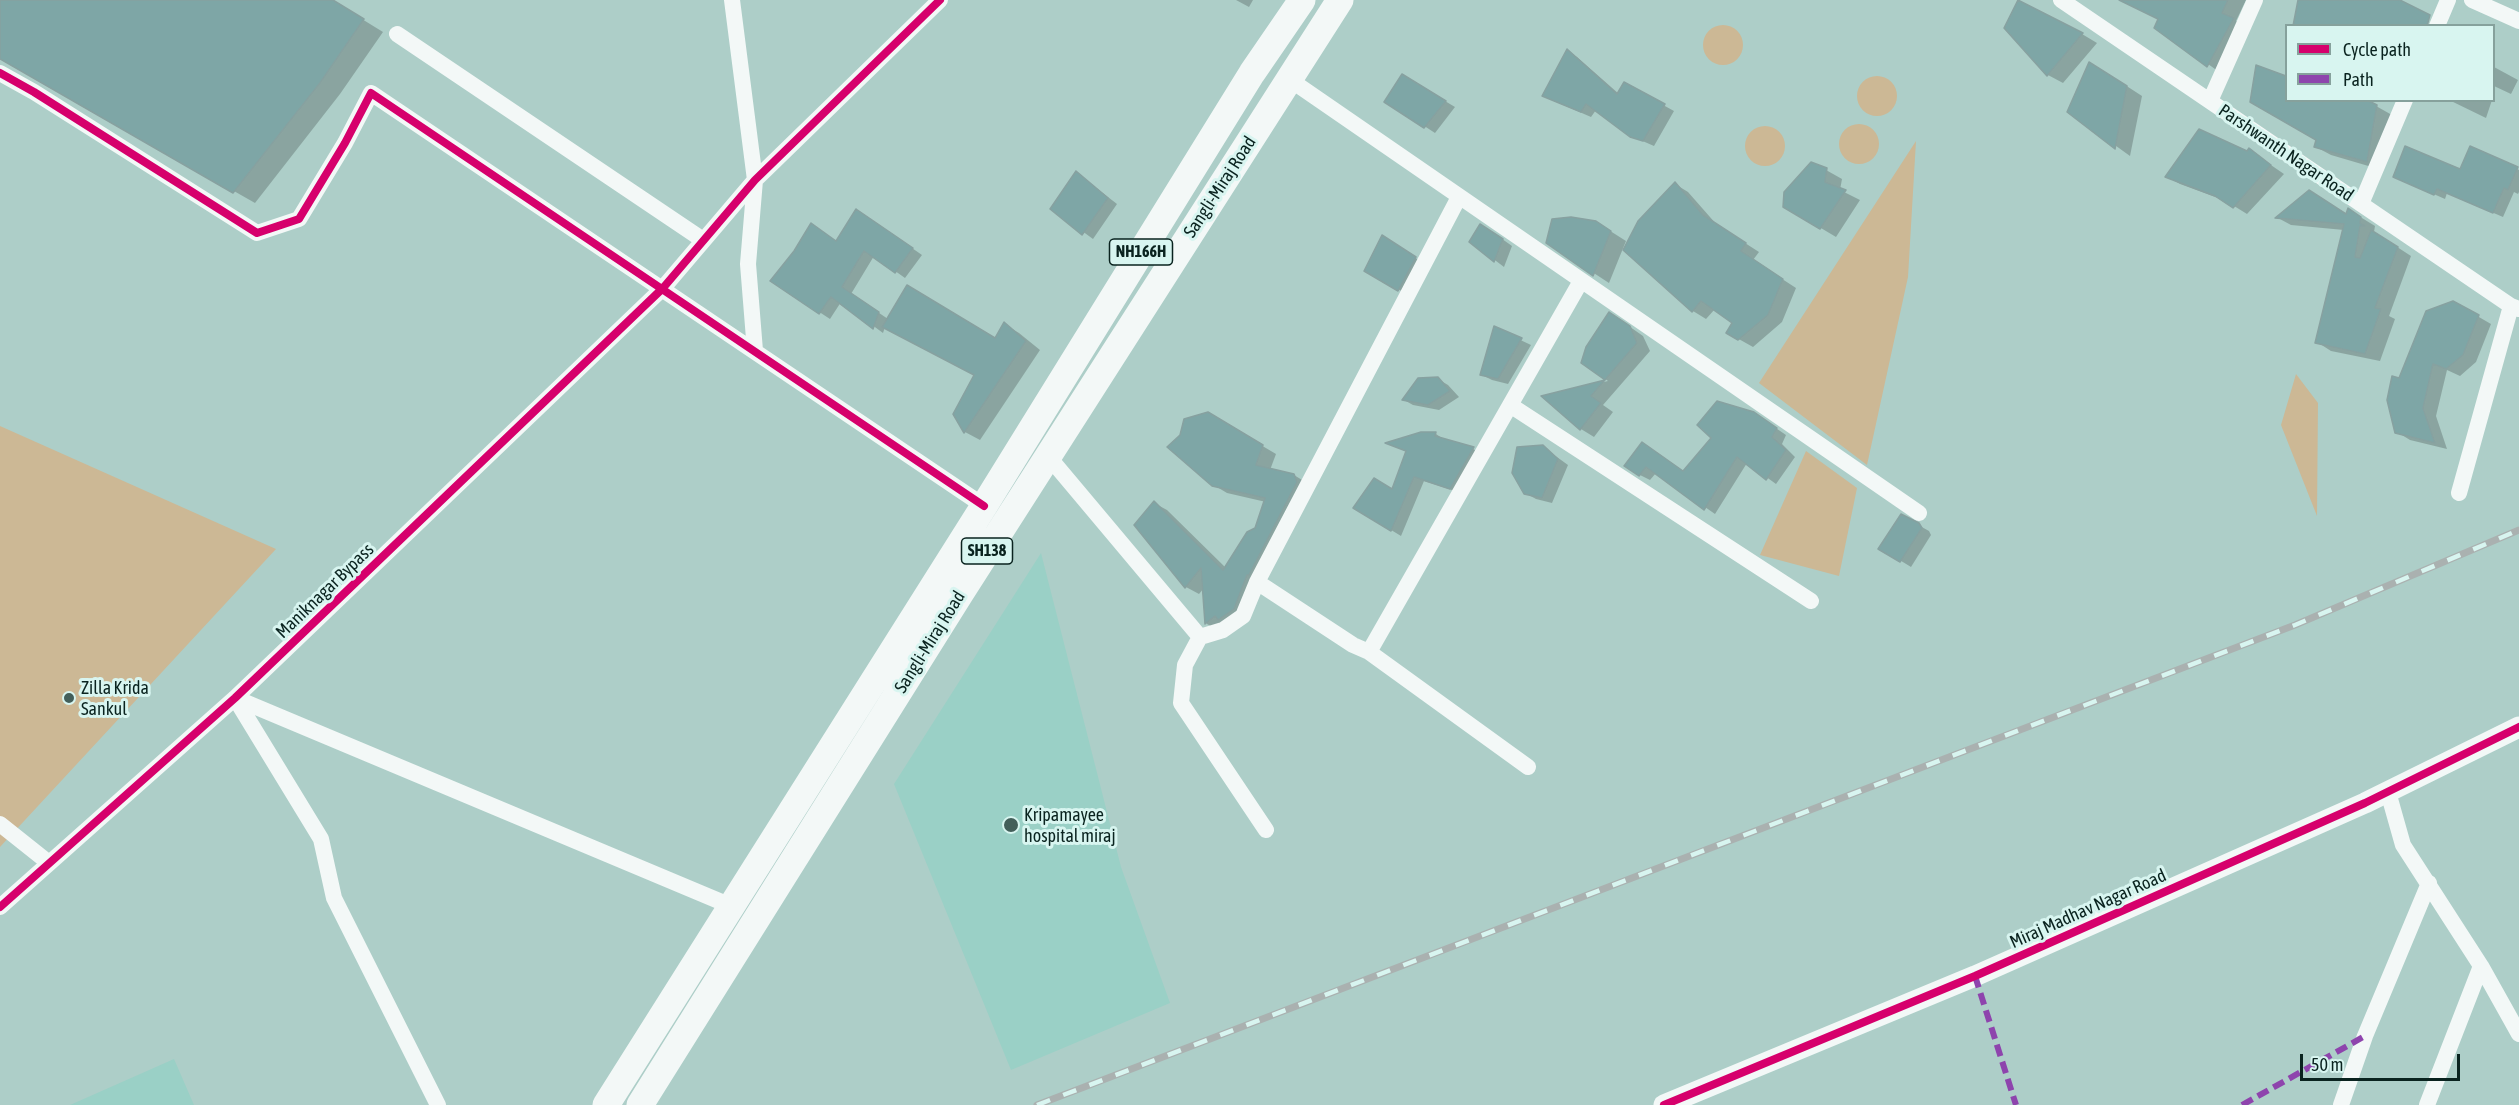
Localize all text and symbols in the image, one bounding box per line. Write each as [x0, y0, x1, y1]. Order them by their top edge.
legend [2285, 24, 2495, 102]
text: Cycle path [2343, 39, 2411, 60]
text: Path [2343, 69, 2374, 90]
street label: Parshwanth Nagar Road [2214, 100, 2358, 206]
street label: Sangli-Miraj Road [1179, 132, 1261, 242]
road number: NH166H [1110, 239, 1172, 265]
road number: SH138 [962, 538, 1012, 564]
street label: Maniknagar Bypass [272, 539, 378, 643]
street label: Sangli-Miraj Road [890, 587, 970, 697]
place label: Zilla Krida Sankul [81, 677, 149, 720]
marker: Zilla Krida Sankul [62, 691, 76, 705]
place label: Kripamayee hospital miraj [1024, 804, 1116, 846]
marker: Kripamayee hospital miraj [1002, 816, 1020, 834]
street label: Miraj Madhav Nagar Road [2006, 865, 2170, 953]
scale bar [2303, 1042, 2464, 1080]
text: 50 m [2311, 1054, 2343, 1075]

